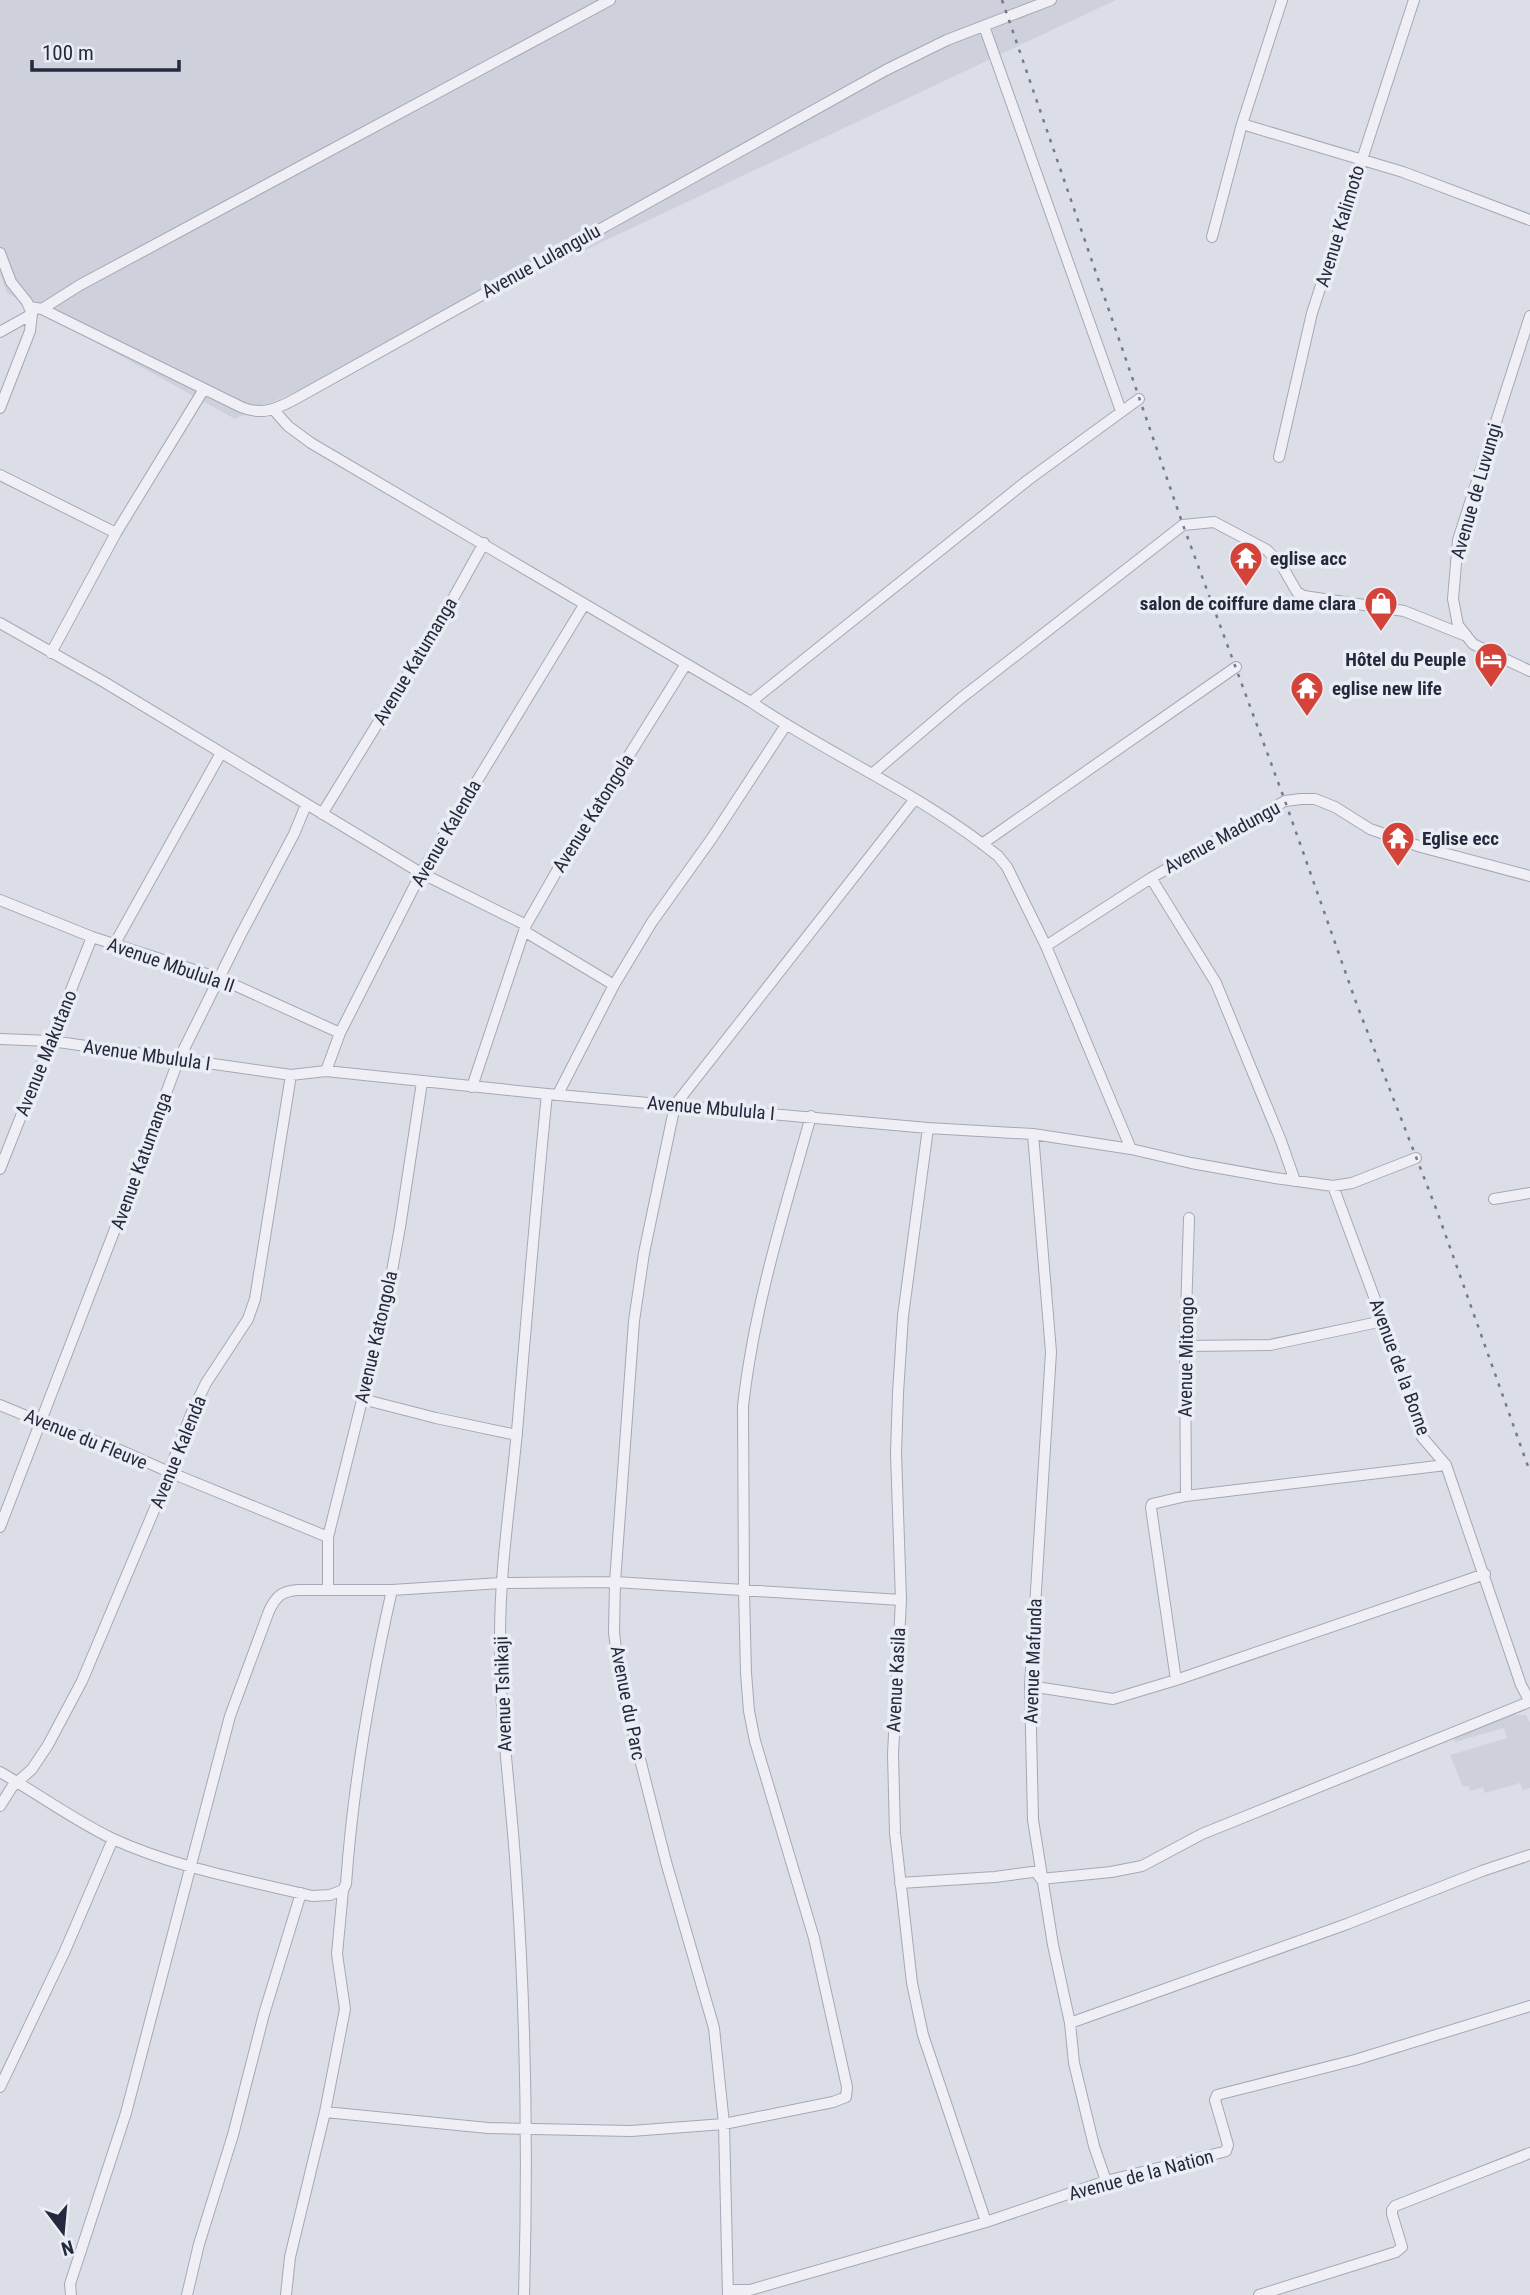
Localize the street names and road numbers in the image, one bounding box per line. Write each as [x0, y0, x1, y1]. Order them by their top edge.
street label: Avenue Kalimoto [1311, 162, 1369, 290]
street label: Avenue Lulangulu [478, 219, 604, 303]
street label: Avenue de Luvungi [1446, 421, 1506, 561]
street label: Avenue Katumanga [368, 593, 462, 729]
street label: Avenue Katongola [547, 750, 639, 876]
street label: Avenue Kalenda [406, 775, 486, 891]
street label: Avenue Madungu [1160, 796, 1284, 878]
street label: Avenue Mbulula II [104, 933, 238, 997]
street label: Avenue Makutano [10, 987, 82, 1119]
street label: Avenue Mbulula I [82, 1035, 212, 1075]
street label: Avenue Katumanga [105, 1089, 177, 1233]
street label: Avenue Mbulula I [646, 1091, 776, 1125]
street label: Avenue Katongola [350, 1269, 402, 1405]
street label: Avenue Mitongo [1173, 1296, 1199, 1418]
street label: Avenue de la Borne [1365, 1296, 1435, 1438]
street label: Avenue Kalenda [145, 1392, 211, 1512]
street label: Avenue du Fleuve [21, 1404, 151, 1474]
street label: Avenue Mafunda [1019, 1598, 1047, 1724]
street label: Avenue Kasila [882, 1627, 910, 1733]
street label: Avenue Tshikaji [489, 1636, 517, 1752]
street label: Avenue du Parc [606, 1644, 650, 1762]
street label: Avenue de la Nation [1066, 2145, 1216, 2205]

